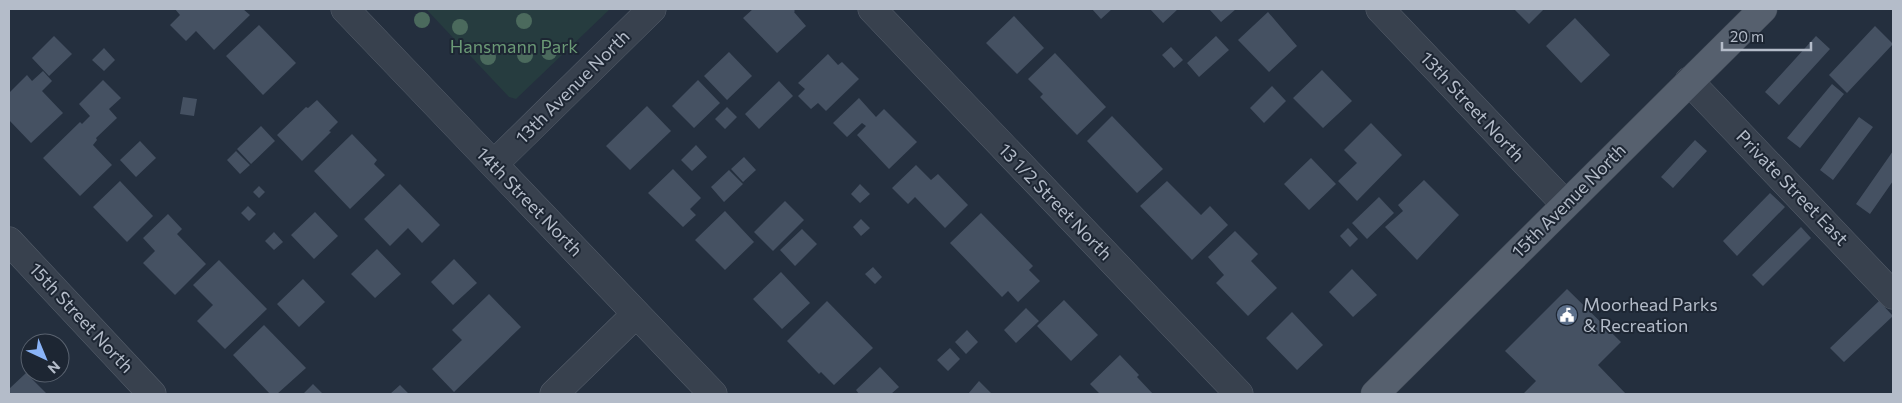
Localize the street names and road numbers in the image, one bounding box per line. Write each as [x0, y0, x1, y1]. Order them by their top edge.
street label: 13th Avenue North [511, 25, 634, 148]
street label: 13th Street North [1416, 47, 1529, 166]
street label: Private Street East [1732, 125, 1853, 250]
street label: 13 1/2 Street North [994, 138, 1117, 264]
street label: 15th Avenue North [1507, 139, 1630, 262]
street label: 14th Street North [472, 142, 587, 260]
street label: 15th Street North [24, 258, 138, 378]

